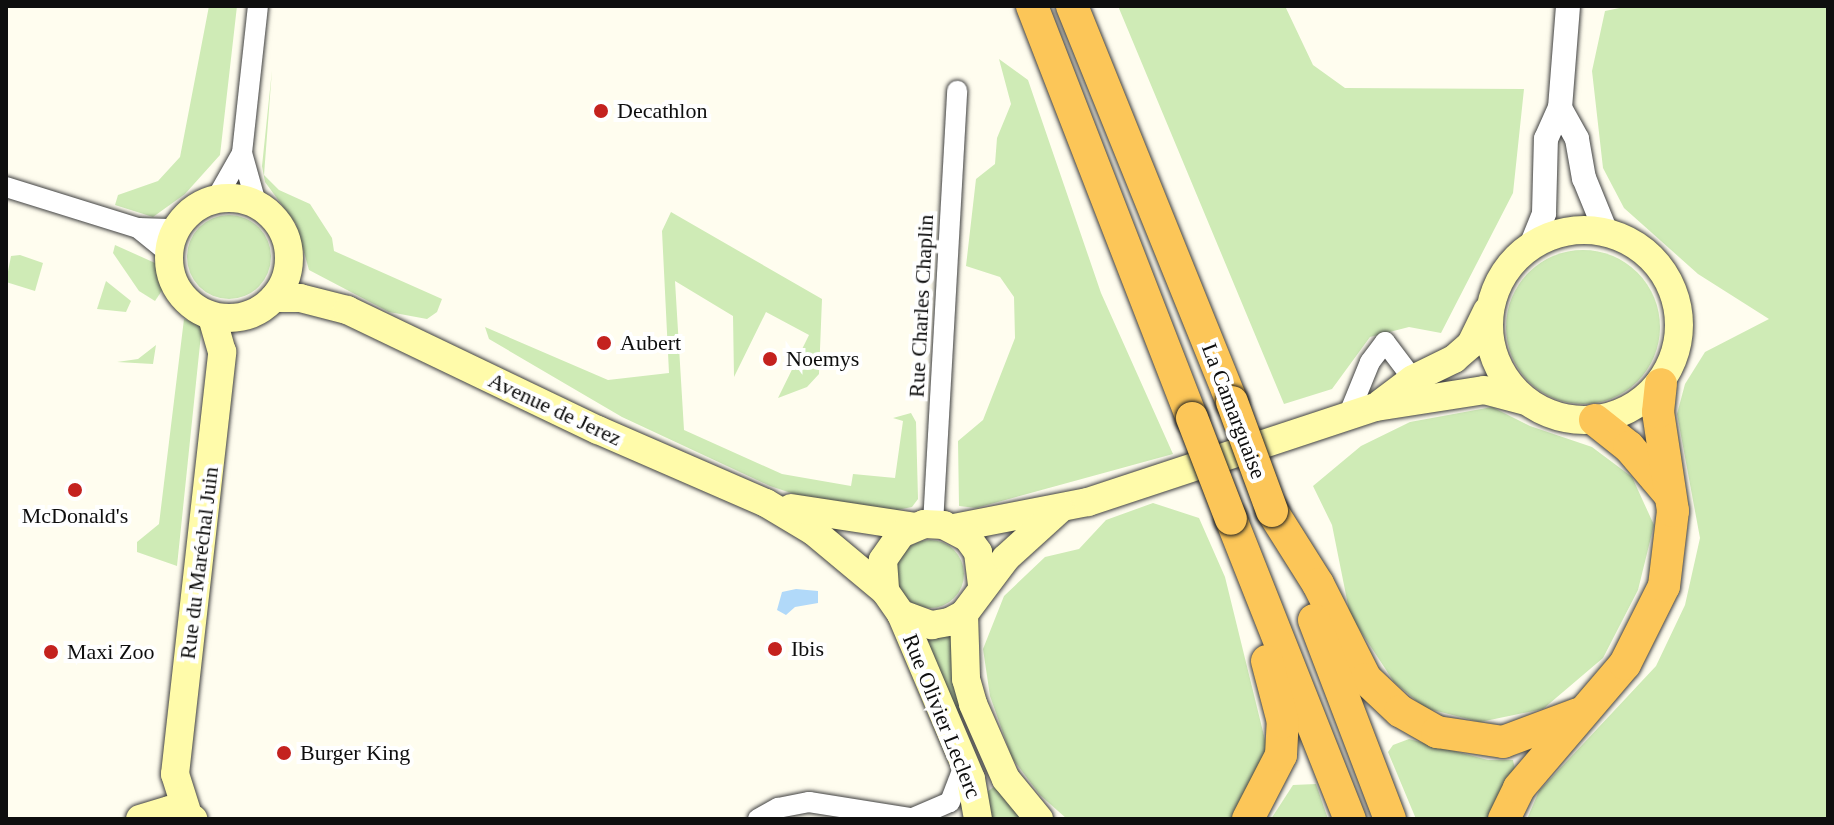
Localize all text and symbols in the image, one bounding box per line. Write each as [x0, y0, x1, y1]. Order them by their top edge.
place label: Decathlon [617, 98, 707, 124]
marker: Decathlon [592, 102, 610, 120]
street label: Rue Charles Chaplin [903, 214, 939, 398]
place label: Aubert [620, 330, 681, 356]
marker: Aubert [595, 334, 613, 352]
street label: La Camarguaise [1196, 339, 1272, 483]
place label: Noemys [786, 346, 859, 372]
marker: Noemys [761, 350, 779, 368]
street label: Avenue de Jerez [484, 367, 626, 451]
street label: Rue du Maréchal Juin [174, 465, 224, 661]
marker: McDonald's [66, 481, 84, 499]
place label: McDonald's [22, 503, 128, 529]
street label: Rue Olivier Leclerc [897, 630, 987, 802]
place label: Ibis [791, 636, 824, 662]
place label: Maxi Zoo [67, 639, 154, 665]
marker: Ibis [766, 640, 784, 658]
marker: Maxi Zoo [42, 643, 60, 661]
place label: Burger King [300, 740, 410, 766]
marker: Burger King [275, 744, 293, 762]

